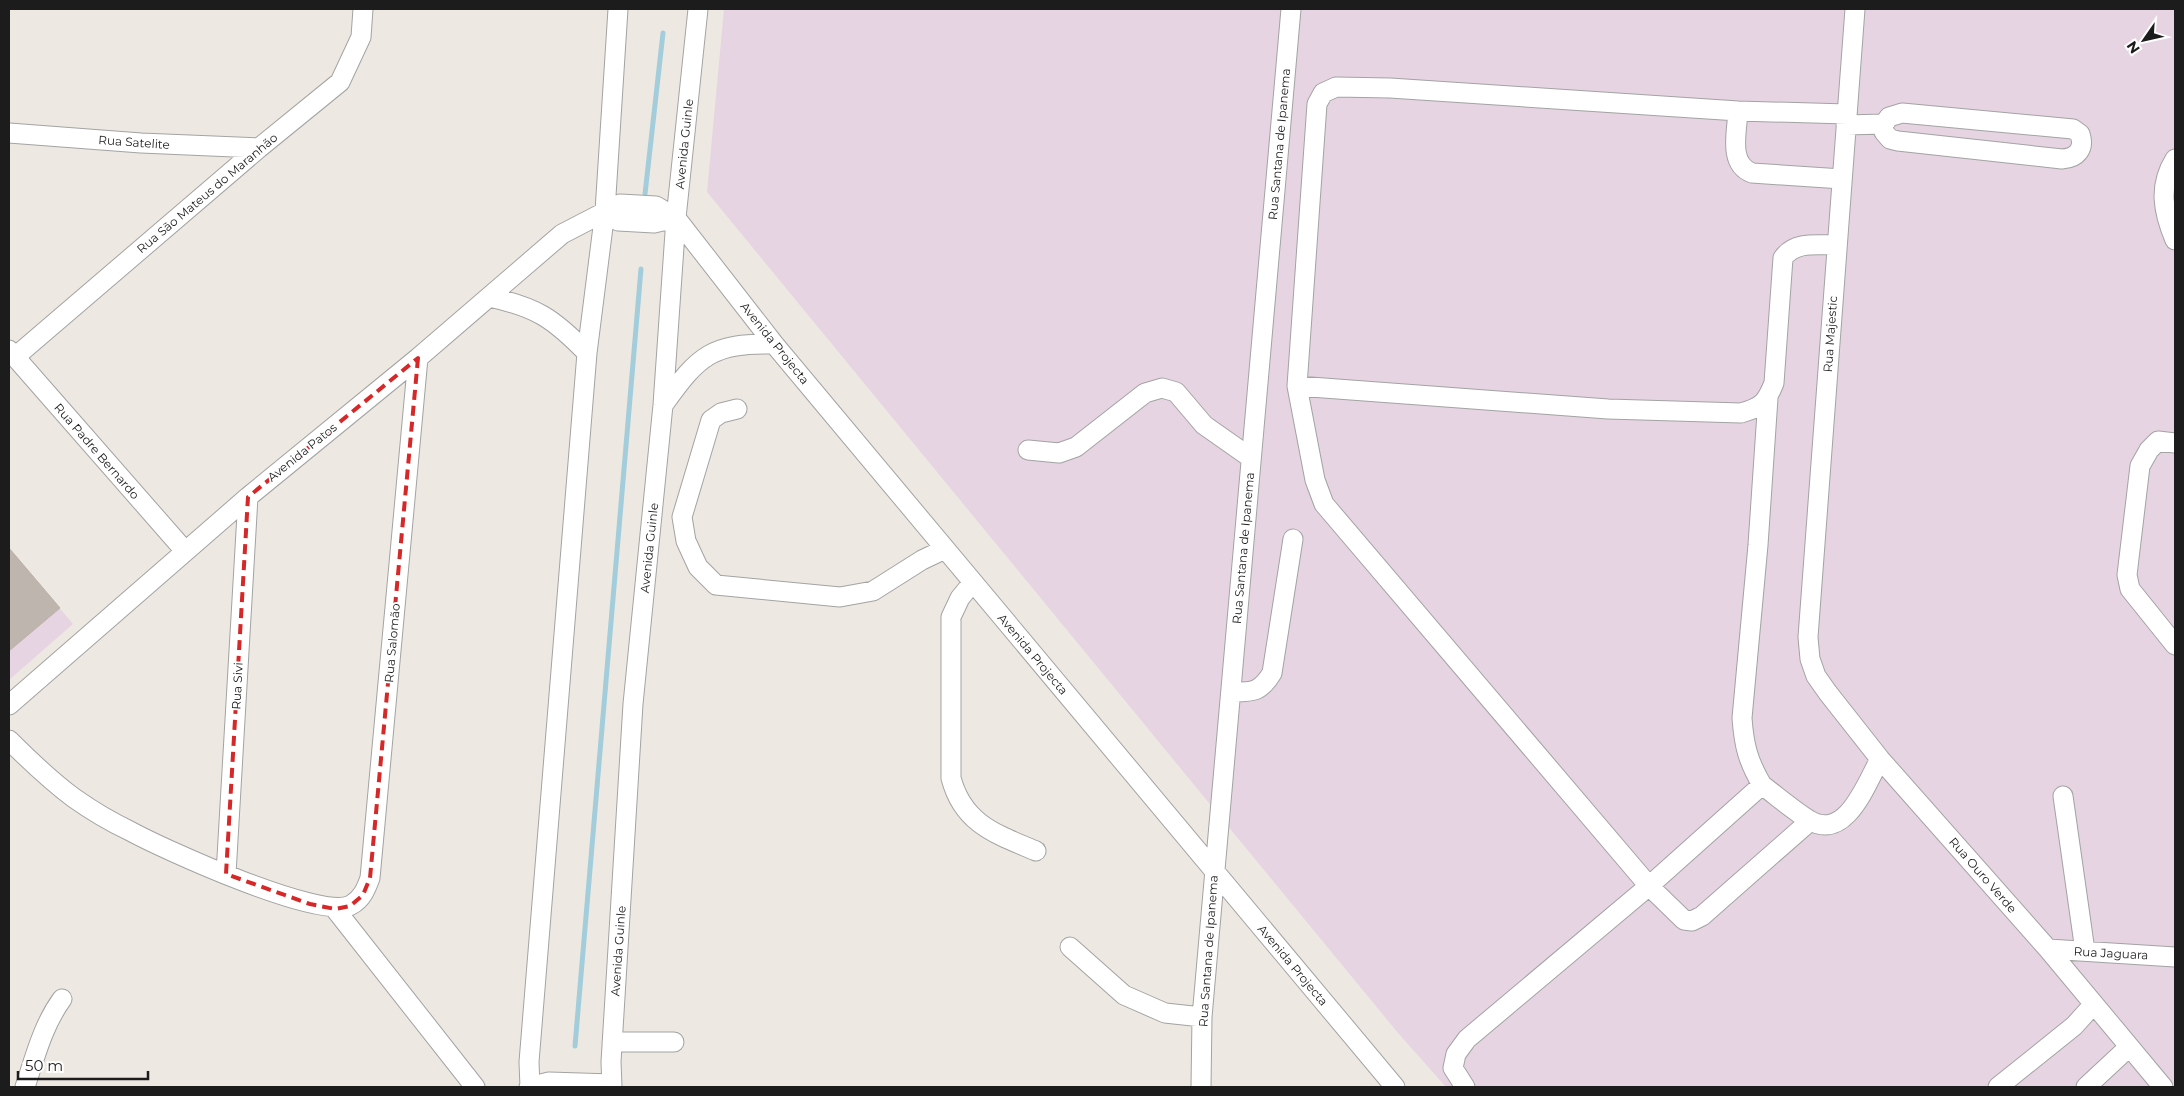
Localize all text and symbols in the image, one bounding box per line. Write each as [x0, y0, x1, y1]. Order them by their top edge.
north arrow [2119, 15, 2169, 65]
text: N [2123, 38, 2144, 57]
street label: Rua Santana de Ipanema [1265, 68, 1293, 220]
street label: Avenida Guinle [672, 98, 696, 190]
street label: Rua São Mateus do Maranhão [134, 130, 280, 256]
street label: Rua Satelite [98, 132, 170, 152]
street label: Rua Majestic [1820, 295, 1840, 373]
street label: Avenida Projecta [737, 299, 813, 387]
street label: Rua Padre Bernardo [51, 400, 143, 502]
street label: Avenida Patos [264, 419, 340, 485]
street label: Rua Santana de Ipanema [1229, 472, 1257, 624]
street label: Avenida Guinle [637, 502, 661, 594]
street label: Rua Salomão [381, 603, 403, 683]
street label: Avenida Projecta [995, 610, 1071, 698]
street label: Rua Sivi [228, 662, 246, 710]
street label: Rua Ouro Verde [1946, 834, 2020, 916]
street label: Rua Santana de Ipanema [1195, 875, 1221, 1027]
street label: Avenida Guinle [607, 905, 629, 997]
street label: Avenida Projecta [1255, 921, 1331, 1009]
street label: Rua Jaguara [2073, 944, 2149, 962]
scale bar [18, 1048, 148, 1080]
text: 50 m [25, 1056, 63, 1075]

